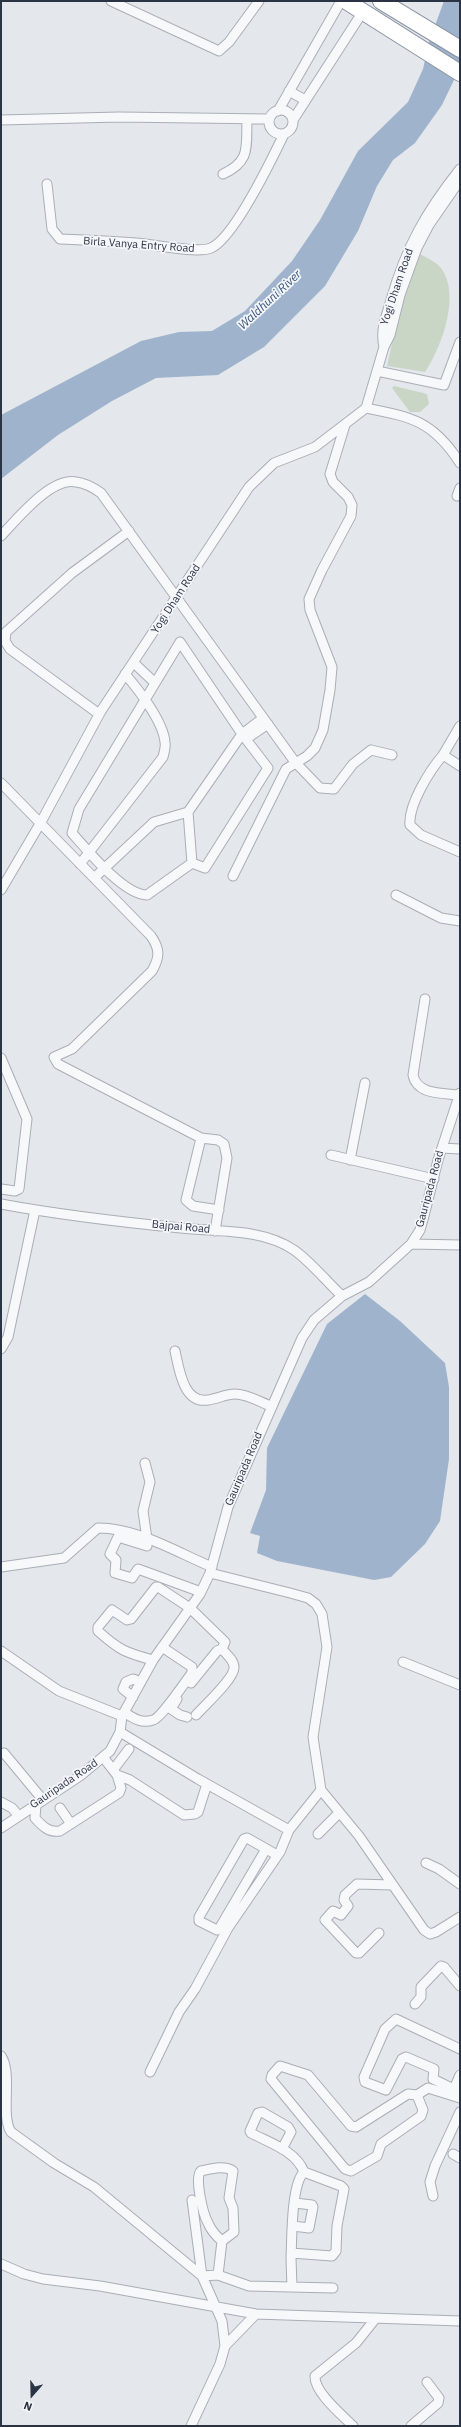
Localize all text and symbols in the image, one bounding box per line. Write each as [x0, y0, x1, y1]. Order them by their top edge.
street label: Birla Vanya Entry Road [83, 235, 195, 255]
street label: Yogi Dham Road [378, 247, 416, 327]
water label: Waldhuni River [236, 267, 304, 333]
street label: Yogi Dham Road [149, 562, 203, 636]
street label: Gauripada Road [413, 1149, 447, 1229]
street label: Bajpai Road [151, 1218, 211, 1236]
street label: Gauripada Road [223, 1430, 265, 1508]
street label: Gauripada Road [28, 1756, 100, 1812]
north arrow [12, 2375, 52, 2415]
text: N [22, 2398, 34, 2414]

